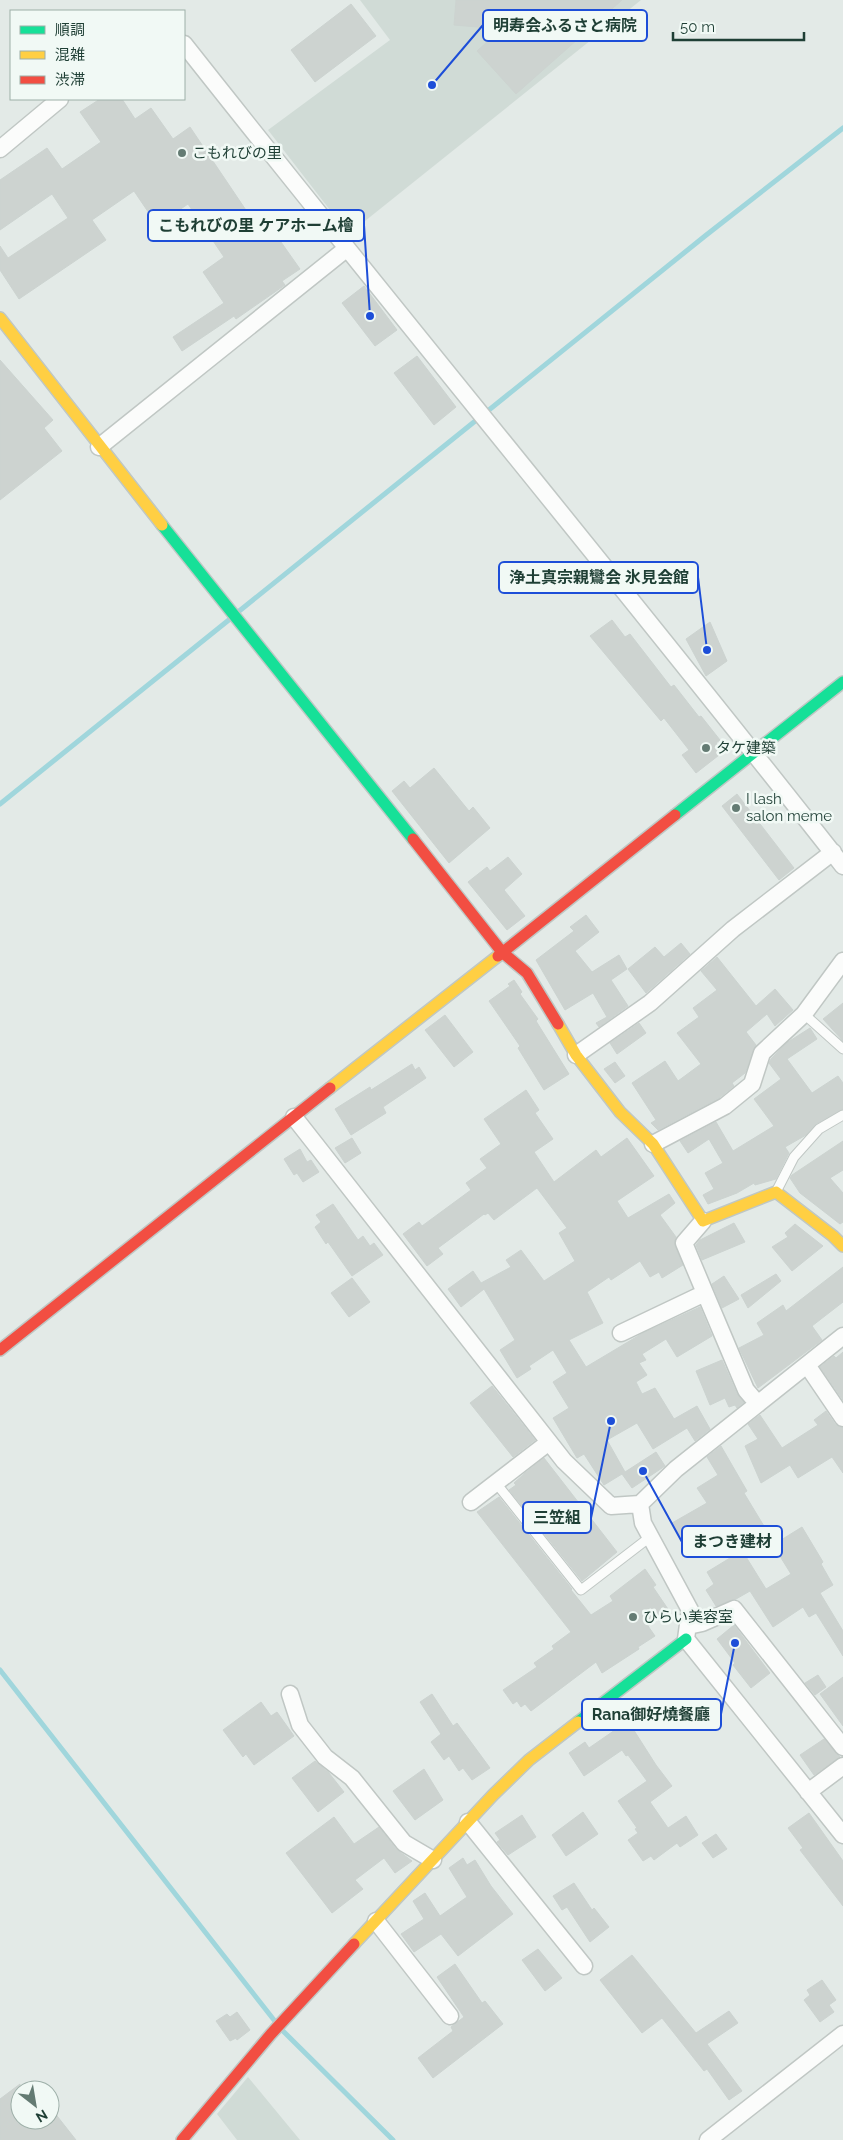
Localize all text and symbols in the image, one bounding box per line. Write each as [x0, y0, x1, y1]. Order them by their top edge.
legend [10, 10, 185, 100]
callout: 明寿会ふるさと病院 [483, 10, 647, 41]
scale bar [673, 10, 804, 42]
text: 明寿会ふるさと病院 [493, 16, 637, 35]
text: 50 m [680, 18, 715, 36]
text: 順調 [55, 21, 85, 39]
text: 混雑 [55, 46, 85, 64]
text: 渋滞 [55, 71, 85, 89]
place label: こもれびの里 [192, 144, 282, 162]
marker: こもれびの里 [176, 147, 188, 159]
callout: こもれびの里 ケアホーム檜 [148, 210, 364, 241]
text: こもれびの里 ケアホーム檜 [158, 216, 354, 235]
callout: 浄土真宗親鸞会 氷見会館 [499, 562, 698, 593]
text: 浄土真宗親鸞会 氷見会館 [509, 568, 689, 587]
place label: タケ建築 [716, 739, 776, 757]
marker: タケ建築 [700, 742, 712, 754]
place label: I lash salon meme [746, 790, 832, 825]
marker: I lash salon meme [730, 802, 742, 814]
callout: 三笠組 [523, 1502, 591, 1533]
text: 三笠組 [533, 1508, 581, 1527]
callout: まつき建材 [682, 1526, 782, 1557]
text: まつき建材 [692, 1532, 772, 1551]
place label: ひらい美容室 [643, 1608, 733, 1626]
marker: ひらい美容室 [627, 1611, 639, 1623]
callout: Rana御好燒餐廳 [582, 1699, 721, 1730]
text: Rana御好燒餐廳 [592, 1705, 710, 1724]
north arrow [10, 2080, 60, 2130]
text: N [33, 2107, 50, 2126]

